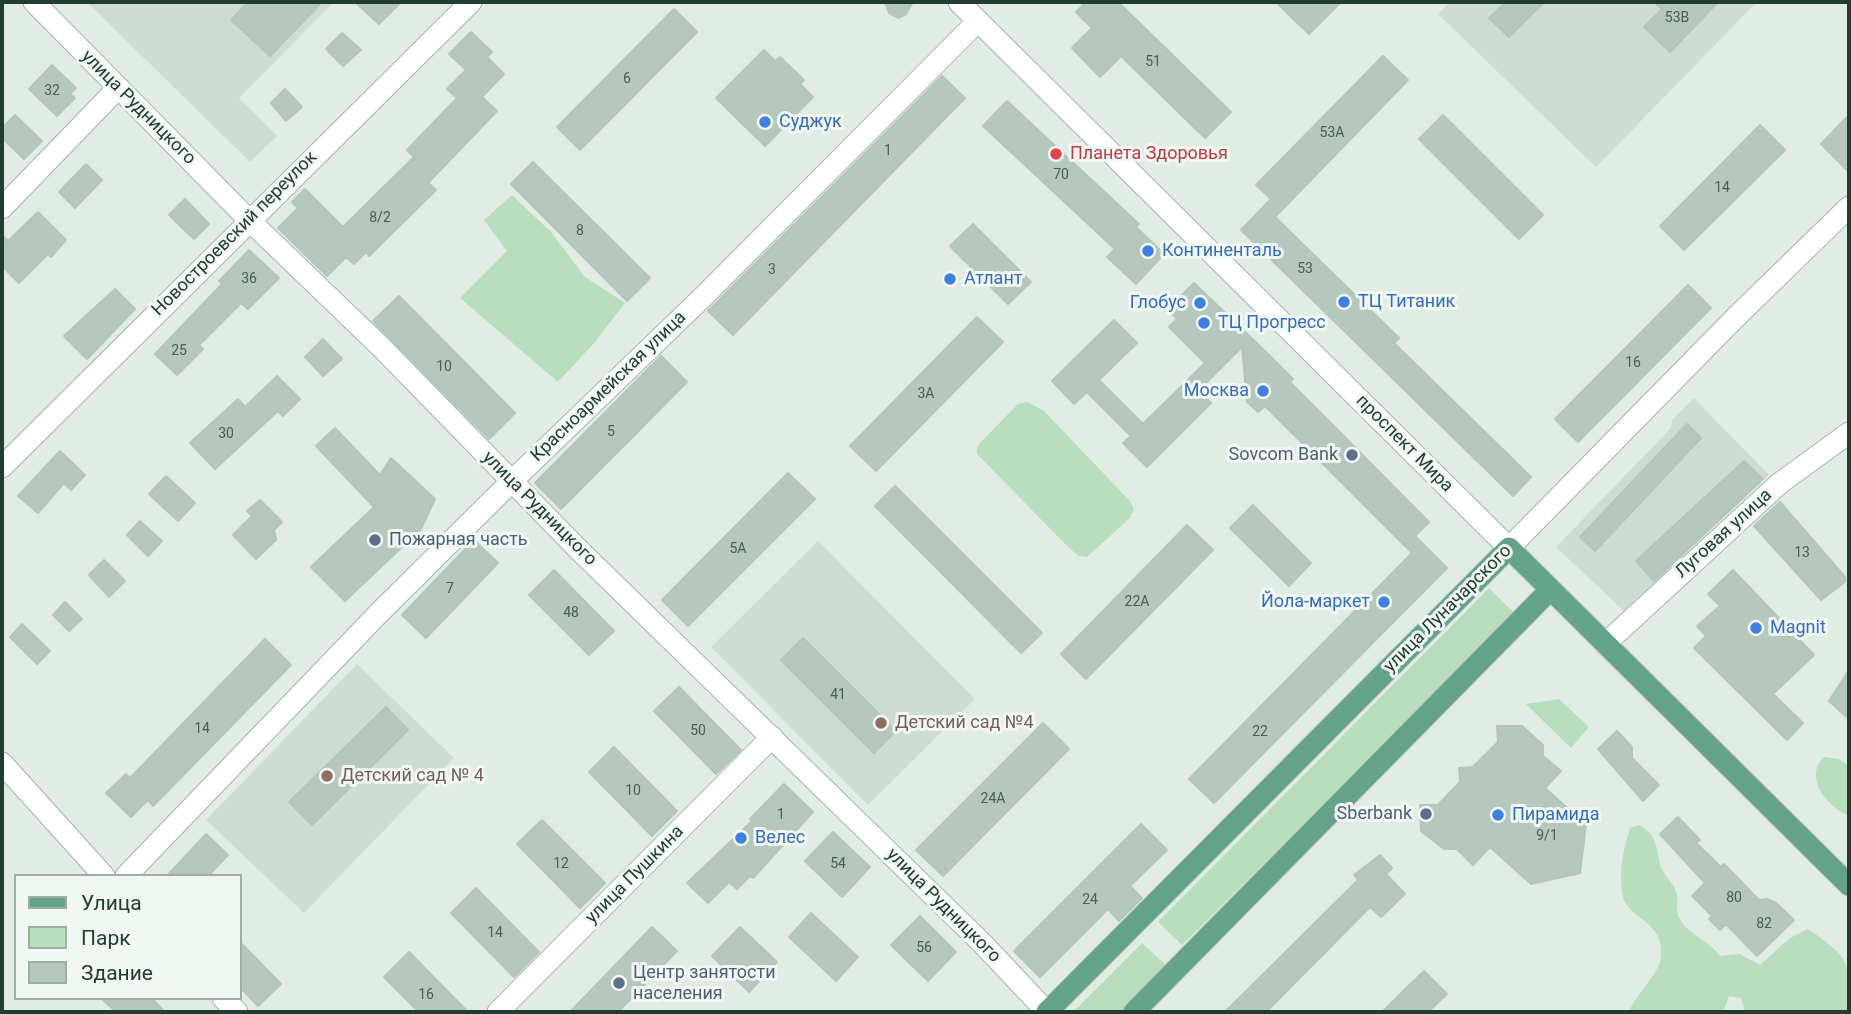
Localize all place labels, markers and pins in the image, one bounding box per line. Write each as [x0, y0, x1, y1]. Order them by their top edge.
place label: Суджук [779, 111, 842, 133]
marker: Суджук [757, 114, 773, 130]
place label: Планета Здоровья [1070, 143, 1228, 165]
marker: Планета Здоровья [1048, 146, 1064, 162]
place label: Континенталь [1162, 240, 1282, 262]
marker: Континенталь [1140, 243, 1156, 259]
place label: Атлант [964, 268, 1022, 290]
marker: Атлант [942, 271, 958, 287]
place label: ТЦ Титаник [1358, 291, 1455, 313]
place label: Глобус [1130, 292, 1186, 314]
marker: ТЦ Титаник [1336, 294, 1352, 310]
marker: Глобус [1192, 295, 1208, 311]
place label: ТЦ Прогресс [1218, 312, 1326, 334]
marker: ТЦ Прогресс [1196, 315, 1212, 331]
place label: Москва [1184, 380, 1249, 402]
marker: Москва [1255, 383, 1271, 399]
place label: Sovcom Bank [1229, 444, 1338, 466]
marker: Sovcom Bank [1344, 447, 1360, 463]
place label: Пожарная часть [389, 529, 528, 551]
marker: Пожарная часть [367, 532, 383, 548]
place label: Йола-маркет [1261, 591, 1370, 613]
marker: Йола-маркет [1376, 594, 1392, 610]
place label: Magnit [1770, 617, 1826, 639]
marker: Magnit [1748, 620, 1764, 636]
place label: Детский сад №4 [895, 712, 1033, 734]
marker: Детский сад №4 [873, 715, 889, 731]
place label: Детский сад № 4 [341, 765, 484, 787]
marker: Детский сад № 4 [319, 768, 335, 784]
place label: Sberbank [1337, 803, 1412, 825]
place label: Пирамида [1512, 804, 1600, 826]
marker: Sberbank [1418, 806, 1434, 822]
marker: Пирамида [1490, 807, 1506, 823]
place label: Велес [755, 827, 805, 849]
marker: Велес [733, 830, 749, 846]
place label: Центр занятости населения [633, 962, 776, 1004]
marker: Центр занятости населения [611, 975, 627, 991]

